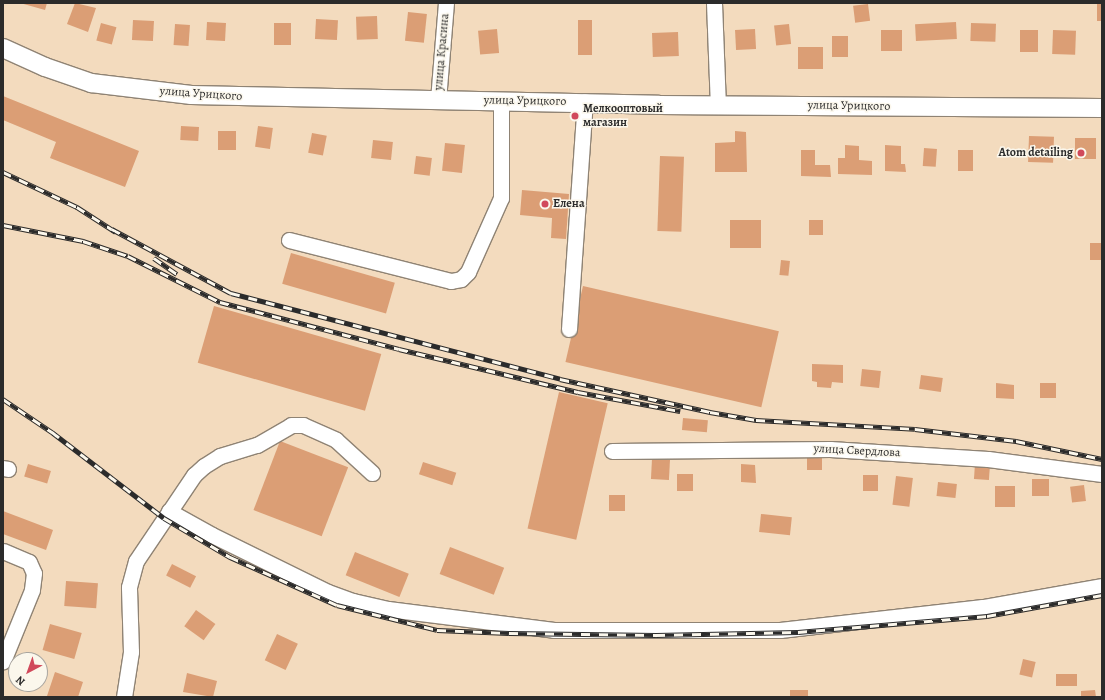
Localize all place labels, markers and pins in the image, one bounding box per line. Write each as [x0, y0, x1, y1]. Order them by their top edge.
place label: Мелкооптовый магазин [583, 102, 663, 130]
marker: Мелкооптовый магазин [570, 111, 580, 121]
place label: Atom detailing [998, 146, 1073, 160]
marker: Atom detailing [1076, 148, 1086, 158]
place label: Елена [553, 197, 585, 211]
marker: Елена [540, 199, 550, 209]

